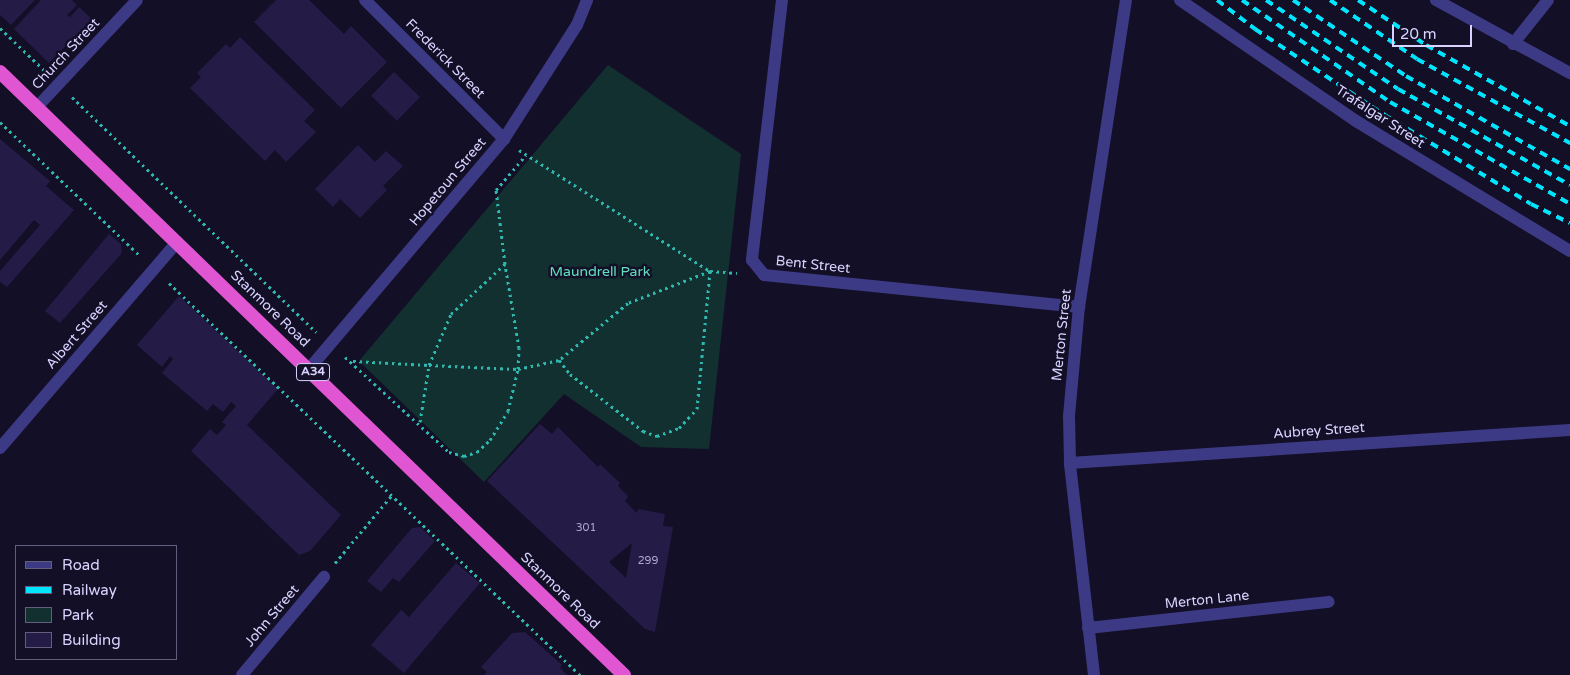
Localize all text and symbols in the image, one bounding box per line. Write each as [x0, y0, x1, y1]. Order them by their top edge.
street label: Church Street [29, 15, 103, 93]
scale bar [1395, 15, 1475, 47]
street label: Frederick Street [402, 16, 488, 102]
text: 20 m [1400, 25, 1437, 43]
street label: Trafalgar Street [1332, 82, 1428, 152]
street label: Hopetoun Street [406, 134, 490, 230]
street label: Bent Street [775, 253, 851, 277]
park label: Maundrell Park [550, 264, 650, 280]
street label: Stanmore Road [227, 267, 313, 351]
street label: Merton Street [1049, 288, 1075, 382]
street label: Albert Street [43, 297, 111, 373]
road number: A34 [296, 362, 330, 382]
street label: Aubrey Street [1273, 419, 1365, 443]
house number: 301 [576, 521, 596, 535]
legend [15, 545, 178, 660]
street label: Stanmore Road [517, 549, 603, 633]
house number: 299 [638, 554, 658, 568]
text: Road [62, 556, 100, 574]
text: Railway [62, 581, 117, 599]
street label: John Street [241, 582, 303, 650]
street label: Merton Lane [1164, 587, 1250, 613]
text: Park [62, 606, 94, 624]
text: Building [62, 631, 121, 649]

